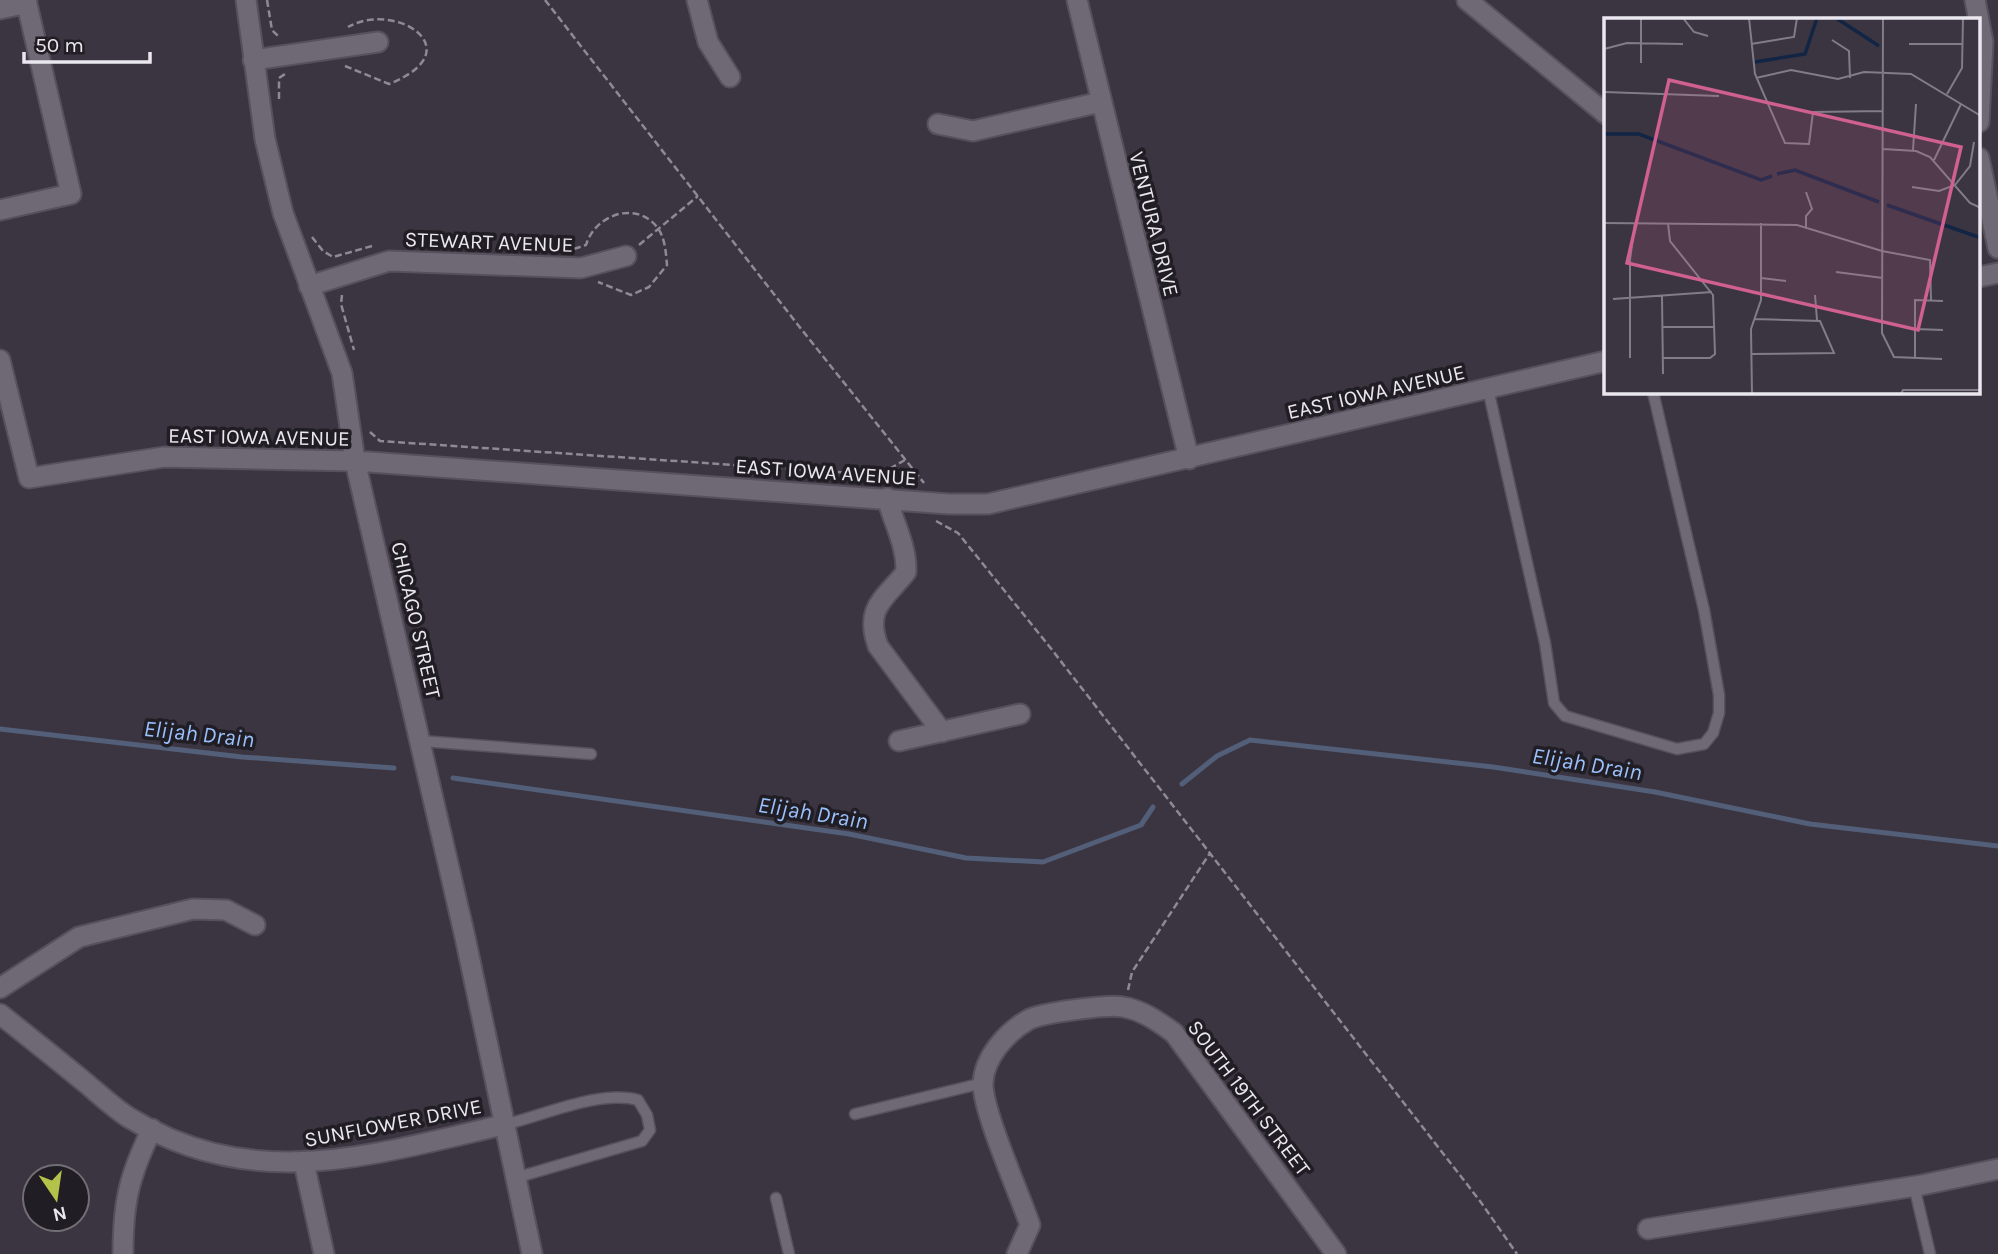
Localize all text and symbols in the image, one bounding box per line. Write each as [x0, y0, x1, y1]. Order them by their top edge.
inset map [1604, 18, 1980, 394]
scale bar [24, 21, 150, 65]
text: 50 m [35, 33, 84, 57]
street label: VENTURA DRIVE [1124, 149, 1184, 299]
street label: STEWART AVENUE [404, 227, 574, 257]
street label: EAST IOWA AVENUE [1285, 360, 1467, 424]
street label: EAST IOWA AVENUE [168, 423, 350, 451]
street label: EAST IOWA AVENUE [735, 454, 917, 490]
street label: CHICAGO STREET [386, 539, 446, 701]
water label: Elijah Drain [142, 715, 256, 753]
water label: Elijah Drain [1530, 742, 1644, 786]
water label: Elijah Drain [756, 791, 870, 835]
street label: SOUTH 19TH STREET [1183, 1016, 1316, 1181]
street label: SUNFLOWER DRIVE [302, 1094, 484, 1152]
north arrow [21, 1163, 91, 1233]
text: N [50, 1201, 69, 1226]

